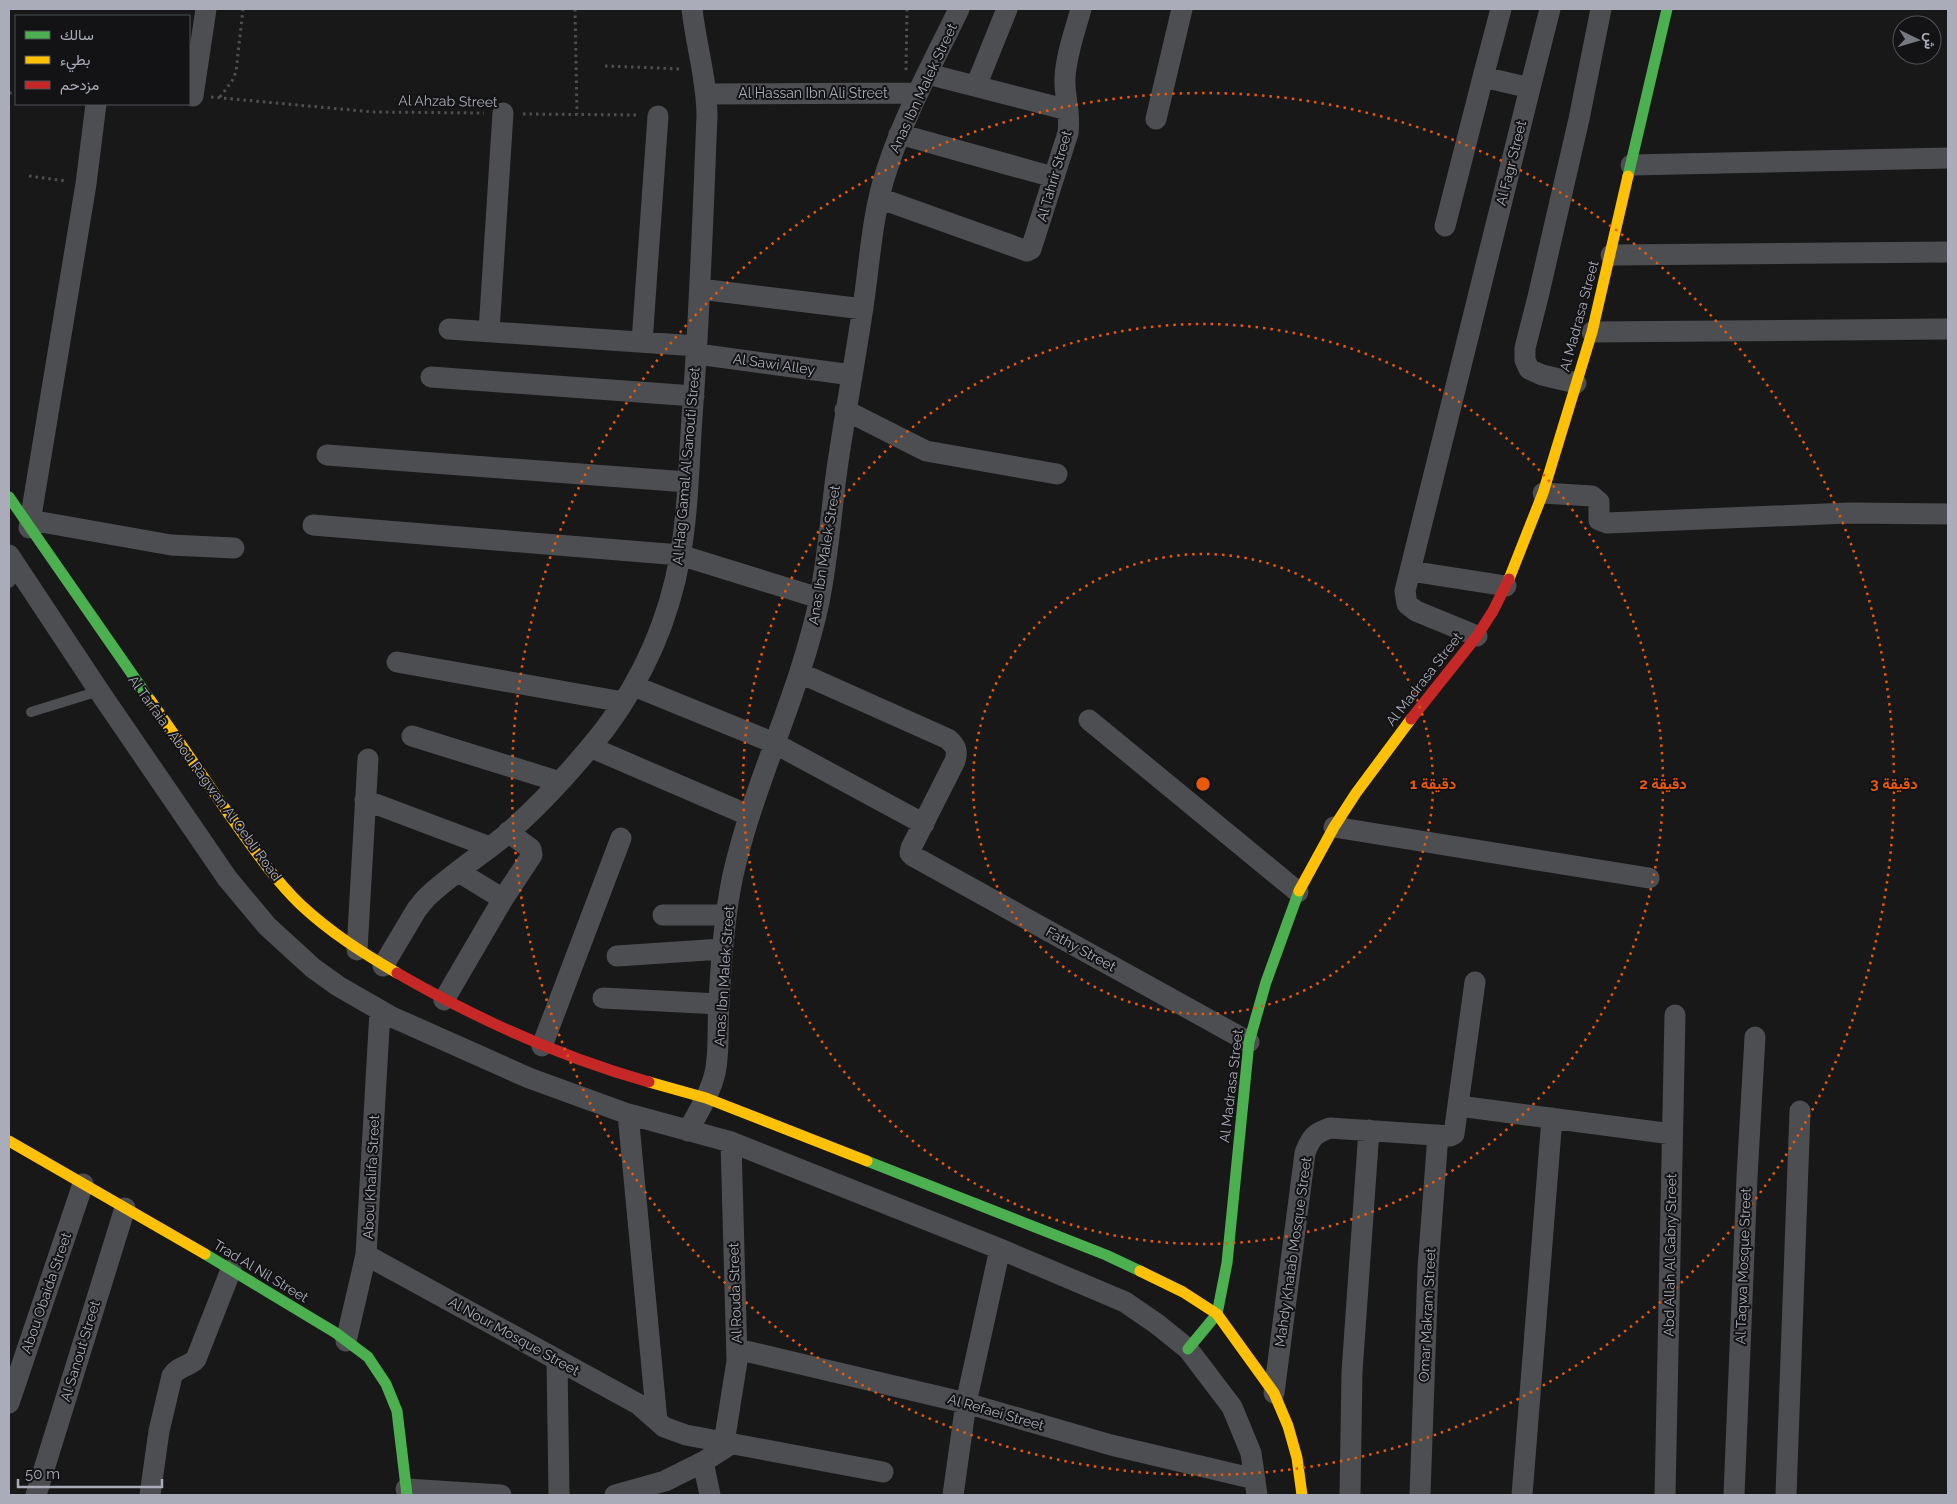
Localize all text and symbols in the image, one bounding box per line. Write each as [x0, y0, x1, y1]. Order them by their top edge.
legend [15, 15, 190, 105]
north arrow [1892, 15, 1942, 65]
street label: Anas Ibn Malek Street [886, 20, 960, 155]
text: سالك [60, 26, 94, 44]
text: ش [1920, 32, 1939, 50]
text: بطيء [60, 51, 90, 73]
text: مزدحم [60, 76, 99, 95]
street label: Al Hassan Ibn Ali Street [738, 85, 888, 101]
street label: Al Ahzab Street [398, 92, 498, 110]
street label: Al Fagr Street [1493, 119, 1529, 207]
street label: Al Tahrir Street [1033, 128, 1075, 223]
street label: Al Madrasa Street [1556, 258, 1602, 373]
street label: Al Sawi Alley [732, 350, 816, 378]
street label: Al Hag Gamal Al Sanouti Street [669, 366, 703, 566]
street label: Anas Ibn Malek Street [805, 484, 843, 626]
street label: Al Madrasa Street [1383, 629, 1466, 729]
street label: Al Tarfaia , Abou Ragwan Al Qebli Road [125, 672, 285, 884]
centre of rings [1194, 775, 1212, 793]
text: 1 دقيقة [1410, 775, 1456, 793]
text: 2 دقيقة [1639, 775, 1687, 793]
text: 3 دقيقة [1870, 775, 1918, 793]
street label: Anas Ibn Malek Street [711, 905, 737, 1047]
street label: Fathy Street [1043, 923, 1119, 975]
street label: Al Madrasa Street [1216, 1028, 1246, 1144]
street label: Abou Khalifa Street [360, 1114, 382, 1240]
street label: Mahdy Khatab Mosque Street [1272, 1156, 1314, 1348]
street label: Abd Allah Al Gabry Street [1661, 1173, 1679, 1337]
street label: Al Taqwa Mosque Street [1732, 1187, 1754, 1345]
street label: Abou Obaida Street [18, 1230, 74, 1356]
street label: Trad Al Nil Street [211, 1236, 312, 1306]
street label: Al Rouda Street [725, 1242, 745, 1344]
street label: Omar Makram Street [1416, 1247, 1439, 1382]
street label: Al Nour Mosque Street [446, 1293, 582, 1379]
street label: Al Sanout Street [57, 1298, 103, 1403]
street label: Al Refaei Street [946, 1391, 1046, 1433]
scale bar [18, 1456, 161, 1488]
text: 50 m [25, 1465, 60, 1483]

